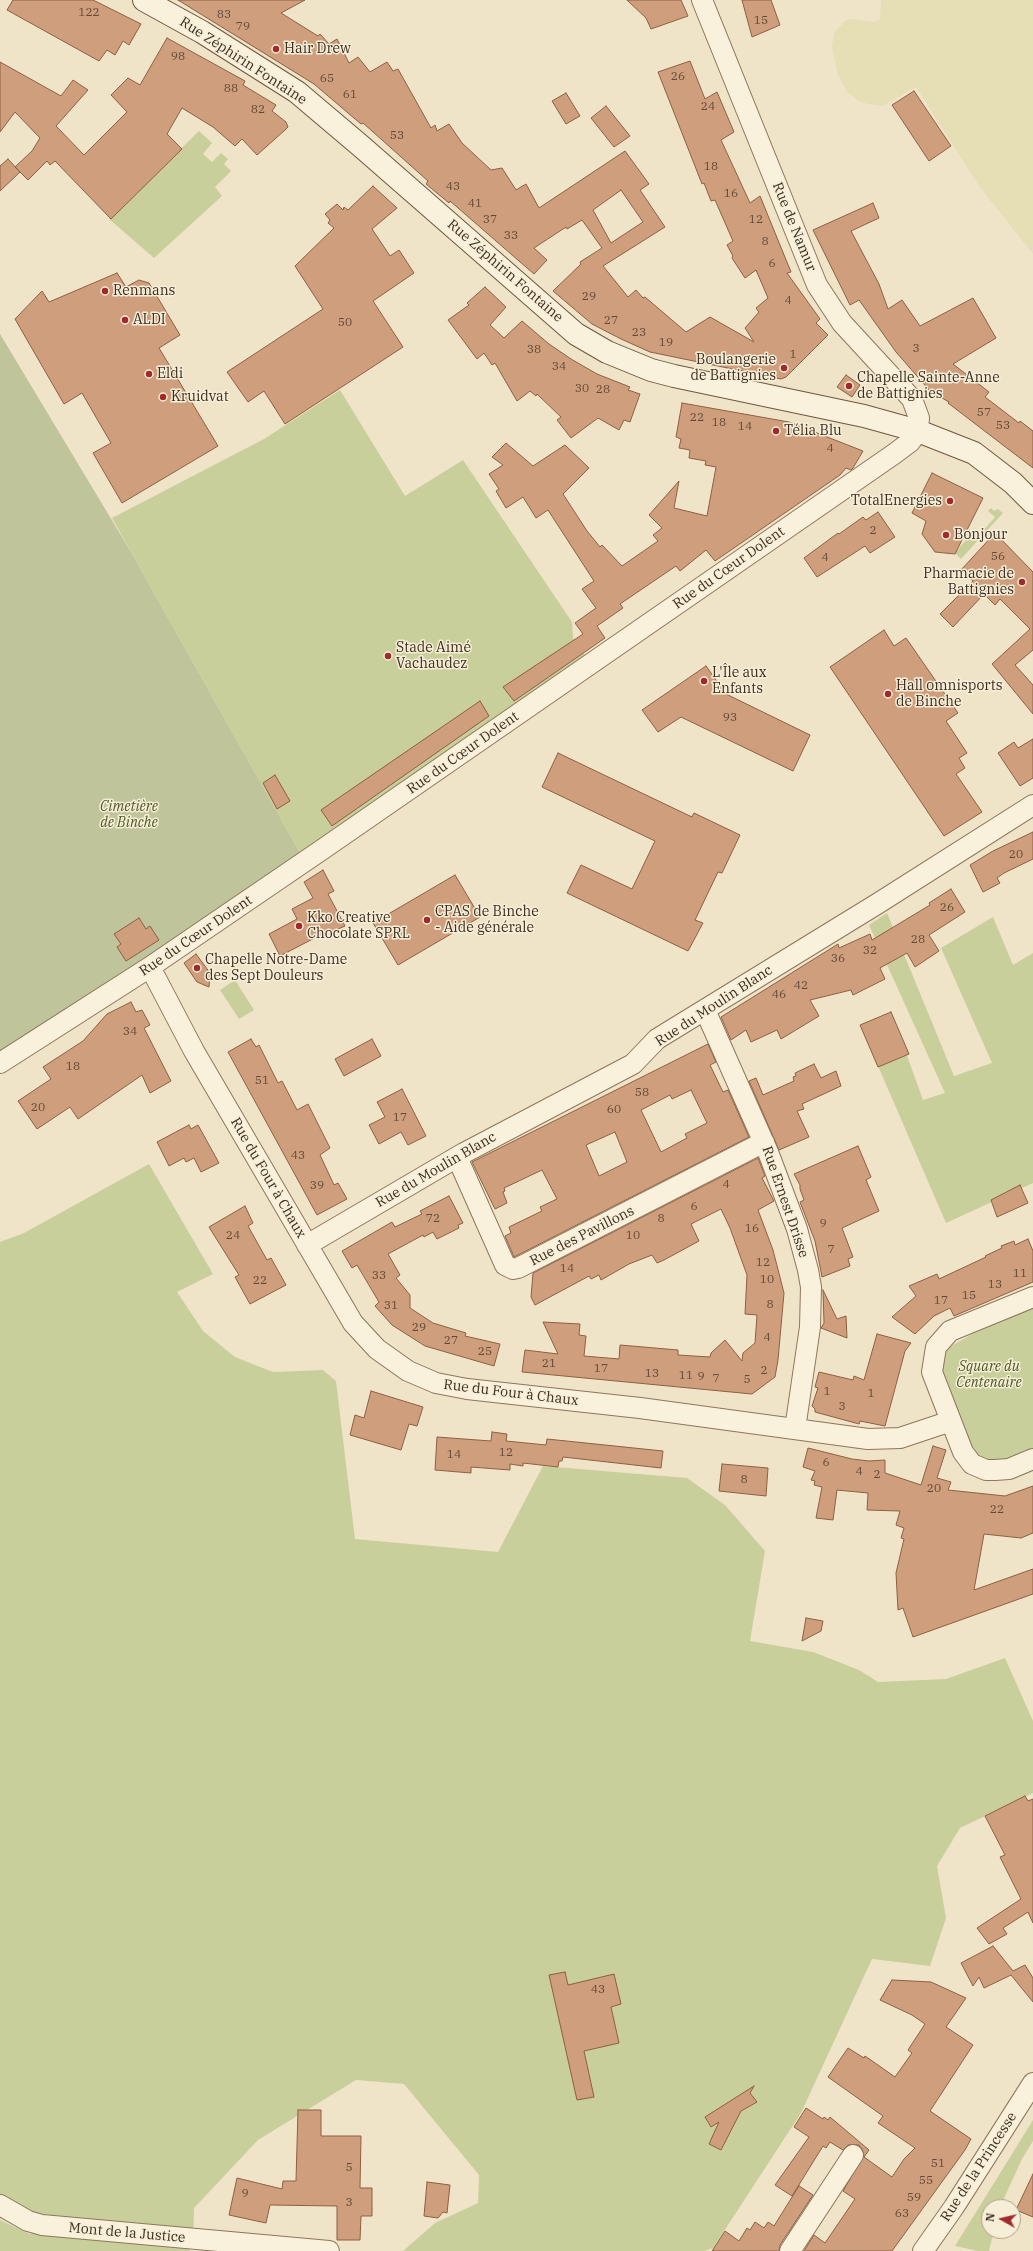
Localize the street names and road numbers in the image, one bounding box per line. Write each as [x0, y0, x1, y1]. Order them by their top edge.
street label: Rue Zéphirin Fontaine [176, 14, 310, 108]
street label: Rue de Namur [768, 180, 820, 274]
street label: Rue Zéphirin Fontaine [444, 216, 566, 326]
street label: Rue du Cœur Dolent [670, 523, 788, 613]
street label: Rue du Cœur Dolent [404, 708, 522, 798]
street label: Rue du Cœur Dolent [136, 892, 256, 980]
street label: Rue du Moulin Blanc [652, 962, 776, 1050]
street label: Rue du Four à Chaux [227, 1115, 309, 1241]
street label: Rue du Moulin Blanc [373, 1129, 499, 1211]
street label: Rue Ernest Drisse [758, 1144, 812, 1260]
street label: Rue des Pavillons [527, 1202, 637, 1270]
street label: Rue du Four à Chaux [442, 1376, 580, 1410]
street label: Rue de la Princesse [937, 2109, 1021, 2225]
street label: Mont de la Justice [68, 2220, 186, 2246]

